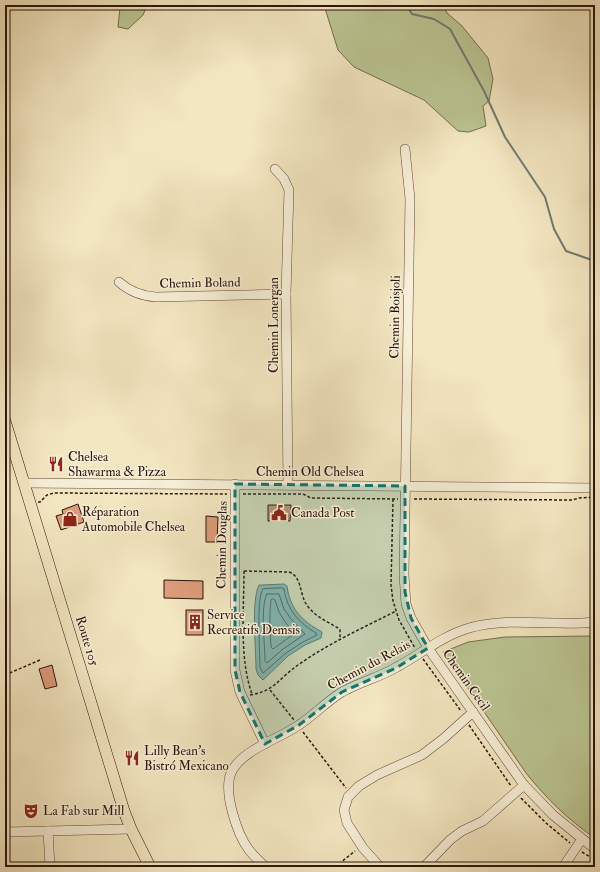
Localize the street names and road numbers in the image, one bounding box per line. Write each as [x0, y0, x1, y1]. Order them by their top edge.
street label: Chemin Boland [159, 274, 241, 292]
street label: Chemin Boisjoli [386, 275, 404, 359]
street label: Chemin Lonergan [266, 277, 282, 373]
street label: Chemin Old Chelsea [256, 464, 365, 480]
street label: Chemin Douglas [213, 500, 231, 589]
street label: Route 105 [72, 614, 102, 668]
street label: Chemin du Relais [325, 636, 414, 694]
street label: Chemin Cecil [439, 646, 494, 715]

